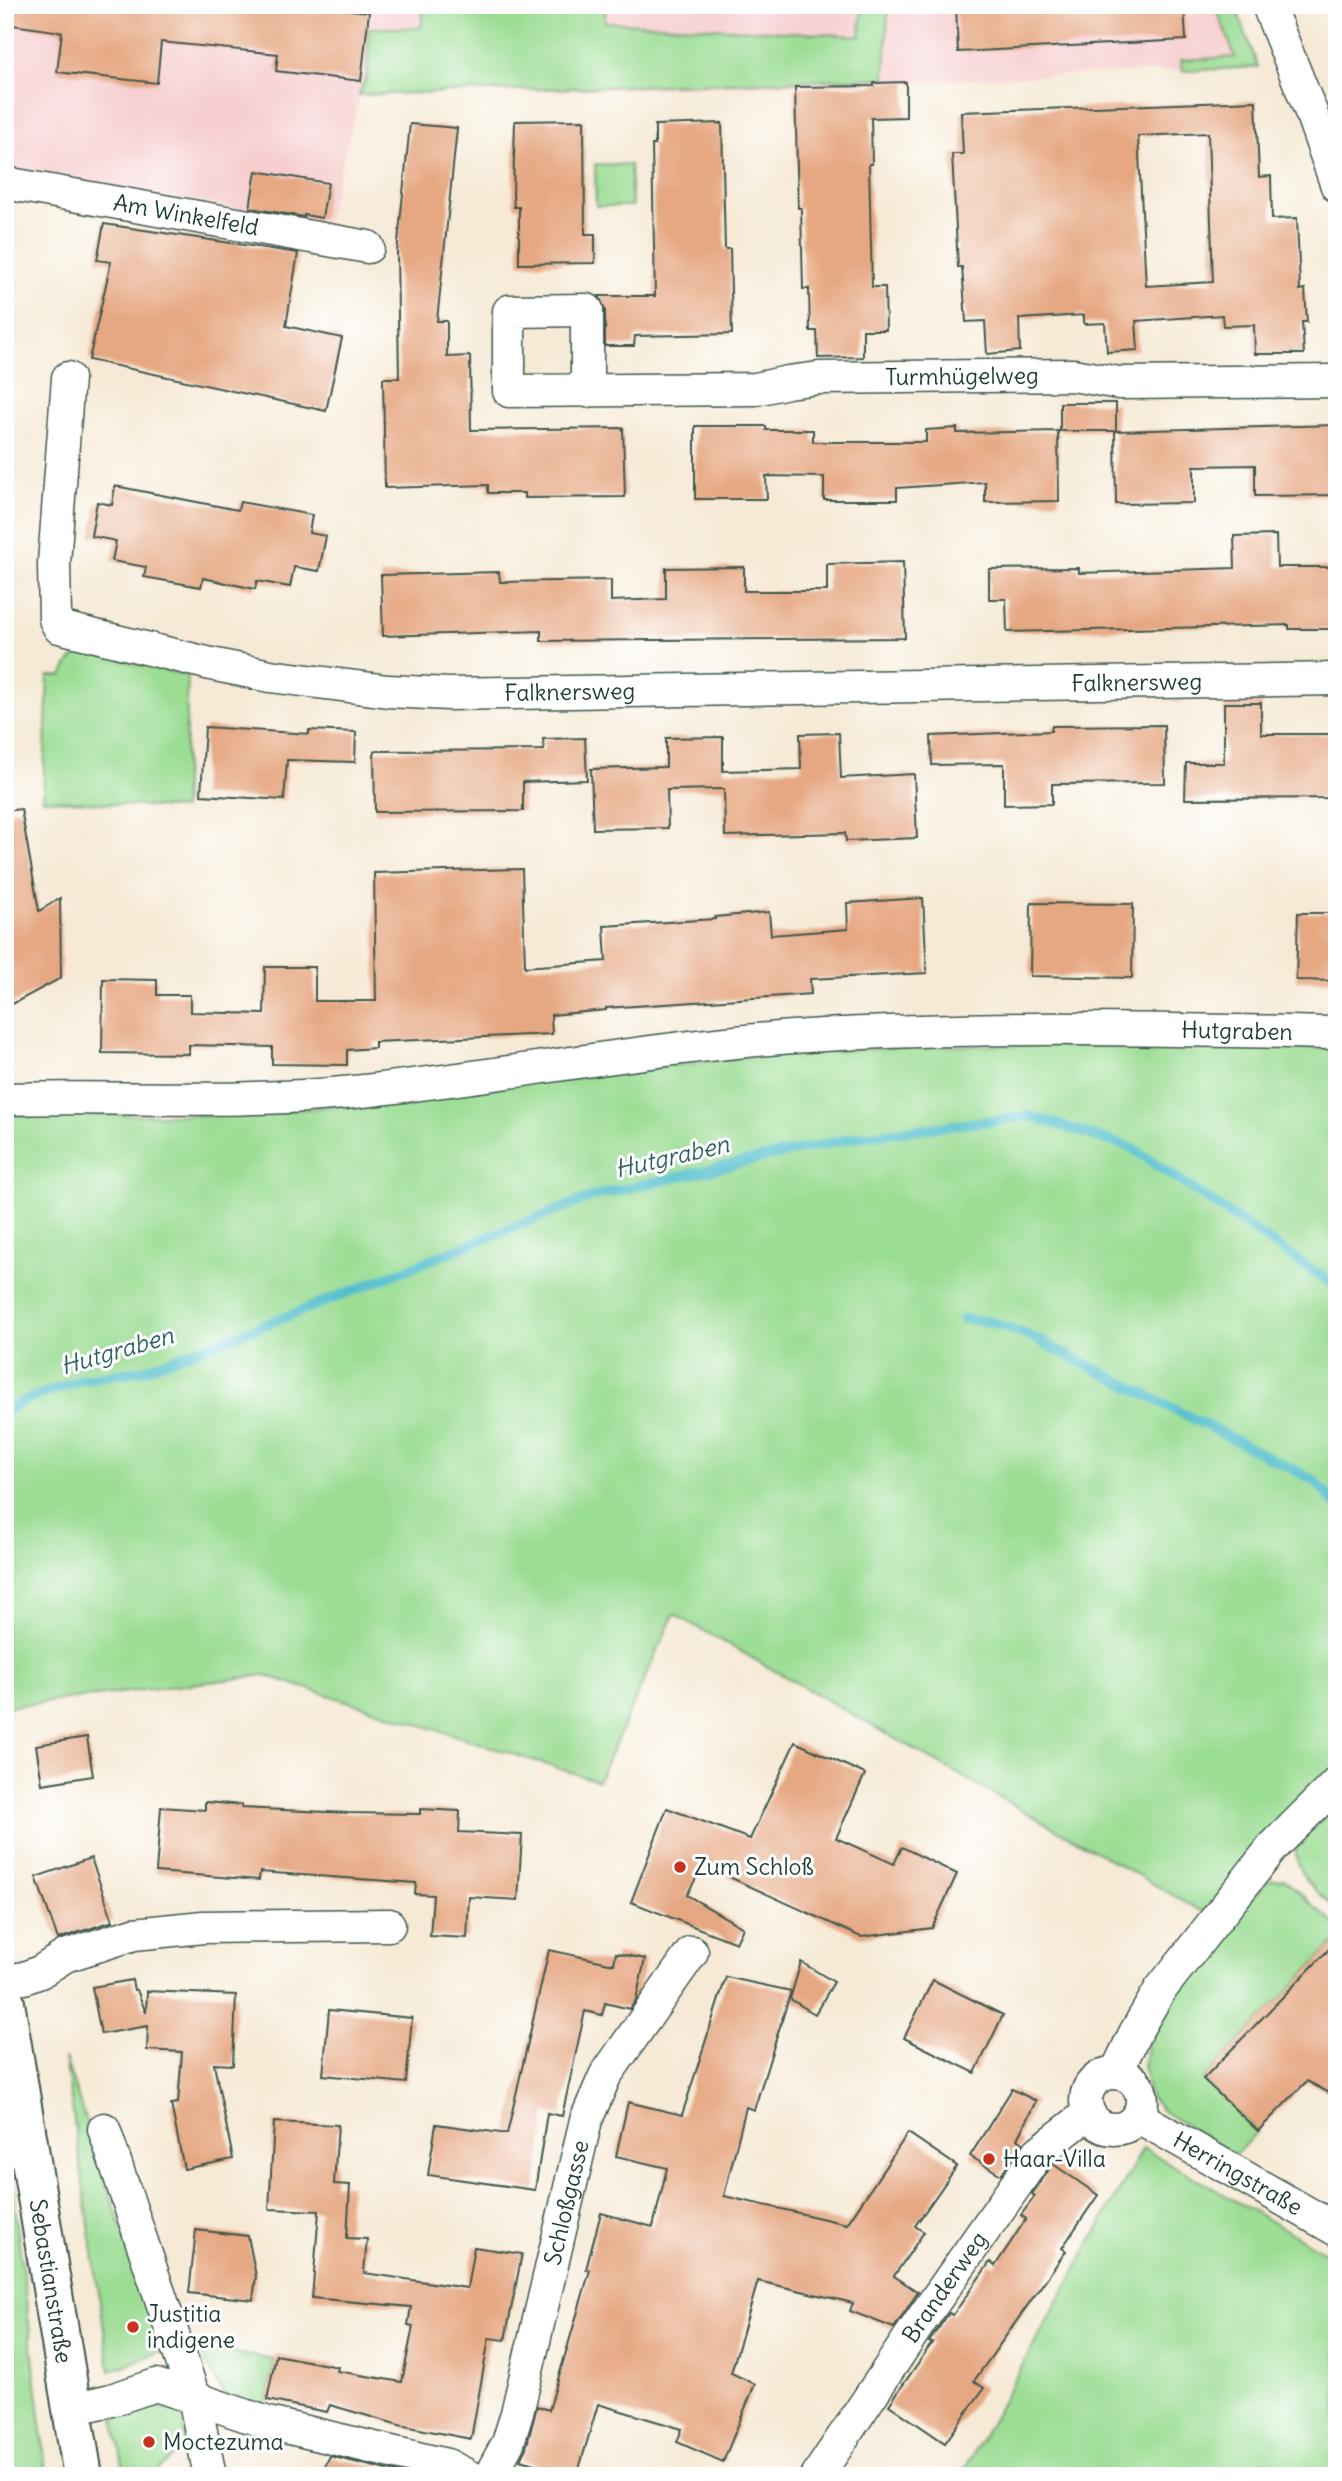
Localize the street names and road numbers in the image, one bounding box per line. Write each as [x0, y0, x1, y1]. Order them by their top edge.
street label: Am Winkelfeld [111, 187, 261, 241]
street label: Turmhügelweg [885, 360, 1039, 391]
street label: Falknersweg [1071, 666, 1202, 697]
street label: Falknersweg [504, 676, 636, 707]
street label: Hutgraben [1181, 1015, 1293, 1046]
street label: Herringstraße [1168, 2125, 1308, 2221]
street label: Schloßgasse [537, 2137, 595, 2268]
street label: Sebastianstraße [24, 2197, 79, 2366]
street label: Branderweg [895, 2225, 993, 2348]

